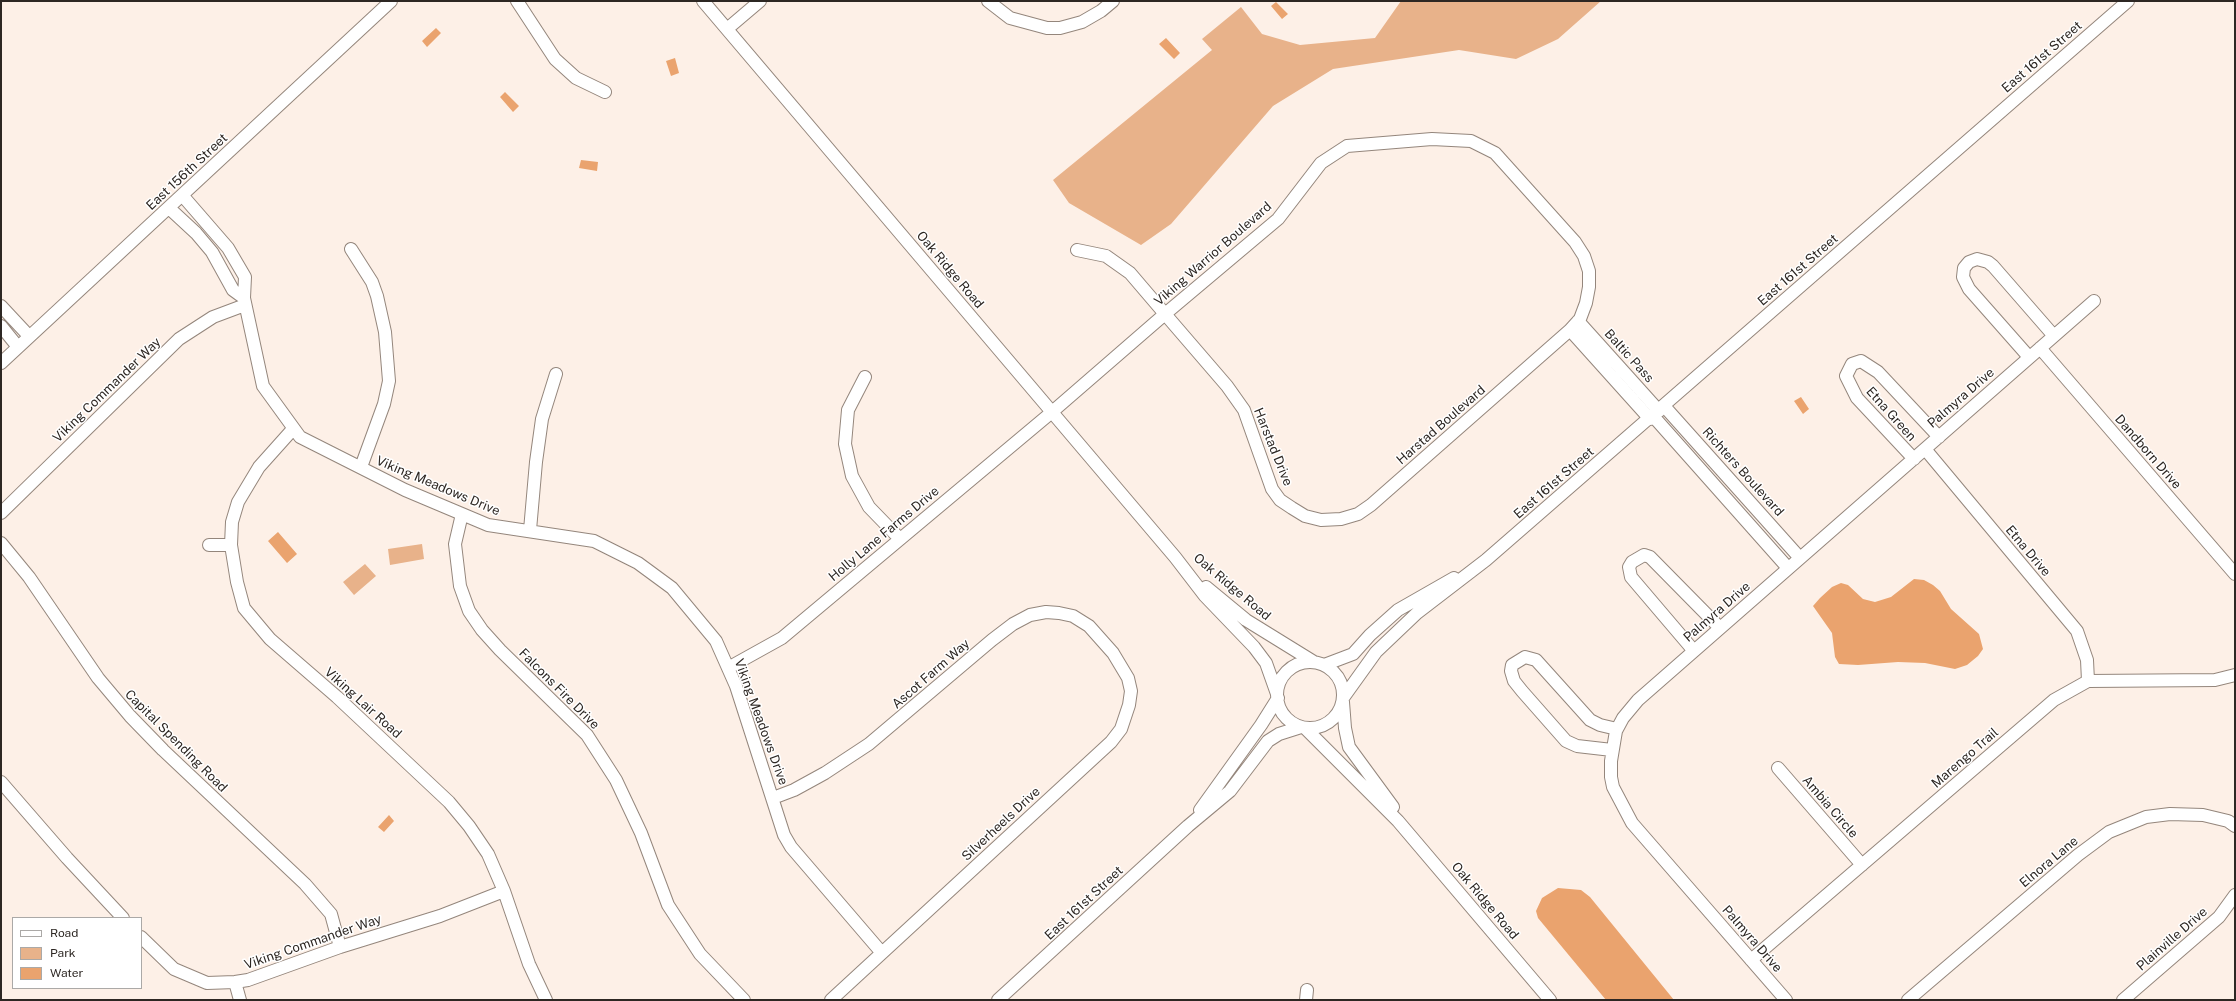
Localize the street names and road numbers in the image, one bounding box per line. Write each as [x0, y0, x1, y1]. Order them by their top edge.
street label: East 161st Street [1999, 18, 2085, 96]
street label: East 156th Street [143, 130, 231, 214]
street label: Viking Warrior Boulevard [1151, 199, 1275, 309]
street label: Oak Ridge Road [913, 228, 987, 312]
street label: East 161st Street [1755, 231, 1841, 309]
street label: Baltic Pass [1601, 326, 1657, 386]
street label: Viking Commander Way [50, 334, 164, 446]
street label: Palmyra Drive [1924, 365, 1998, 431]
street label: Harstad Boulevard [1393, 382, 1489, 468]
street label: Etna Green [1863, 384, 1919, 444]
street label: Harstad Drive [1250, 406, 1296, 488]
street label: Dandborn Drive [2111, 412, 2185, 492]
street label: Richters Boulevard [1699, 424, 1787, 520]
street label: East 161st Street [1511, 444, 1597, 522]
street label: Viking Meadows Drive [374, 453, 502, 519]
street label: Holly Lane Farms Drive [826, 483, 942, 585]
street label: Etna Drive [2002, 522, 2054, 580]
street label: Oak Ridge Road [1190, 550, 1274, 624]
street label: Palmyra Drive [1680, 579, 1754, 645]
street label: Ascot Farm Way [889, 636, 973, 712]
street label: Falcons Fire Drive [515, 645, 603, 733]
street label: Viking Meadows Drive [731, 657, 791, 787]
street label: Viking Lair Road [321, 664, 405, 742]
street label: Capital Spending Road [122, 687, 230, 795]
street label: Marengo Trail [1928, 725, 2002, 791]
street label: Ambia Circle [1799, 773, 1861, 841]
street label: Silverheels Drive [959, 784, 1043, 864]
street label: Elnora Lane [2017, 833, 2081, 891]
street label: Oak Ridge Road [1448, 859, 1522, 943]
street label: East 161st Street [1042, 863, 1126, 943]
street label: Palmyra Drive [1719, 902, 1785, 976]
street label: Plainville Drive [2133, 904, 2211, 974]
street label: Viking Commander Way [242, 911, 384, 973]

